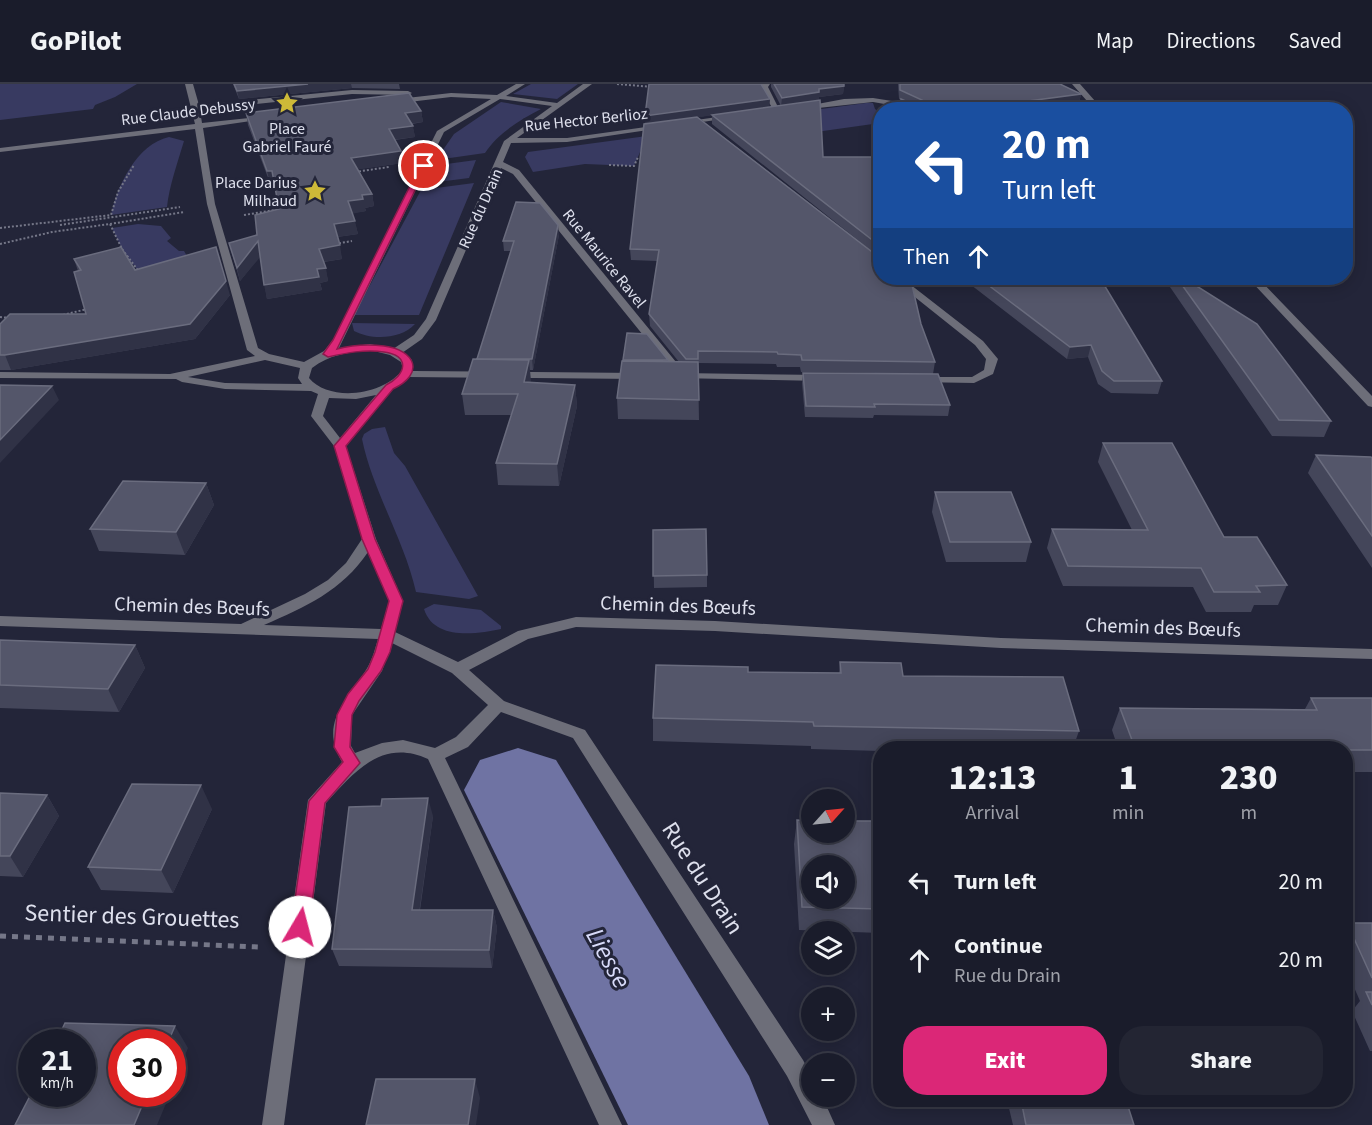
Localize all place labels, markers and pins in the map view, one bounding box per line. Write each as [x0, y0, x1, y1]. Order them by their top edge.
place icon: Place Gabriel Fauré [274, 90, 300, 116]
place label: Place Gabriel Fauré [243, 118, 332, 158]
pin [398, 140, 449, 191]
place label: Place Darius Milhaud [215, 172, 297, 212]
place icon: Place Darius Milhaud [302, 178, 328, 204]

